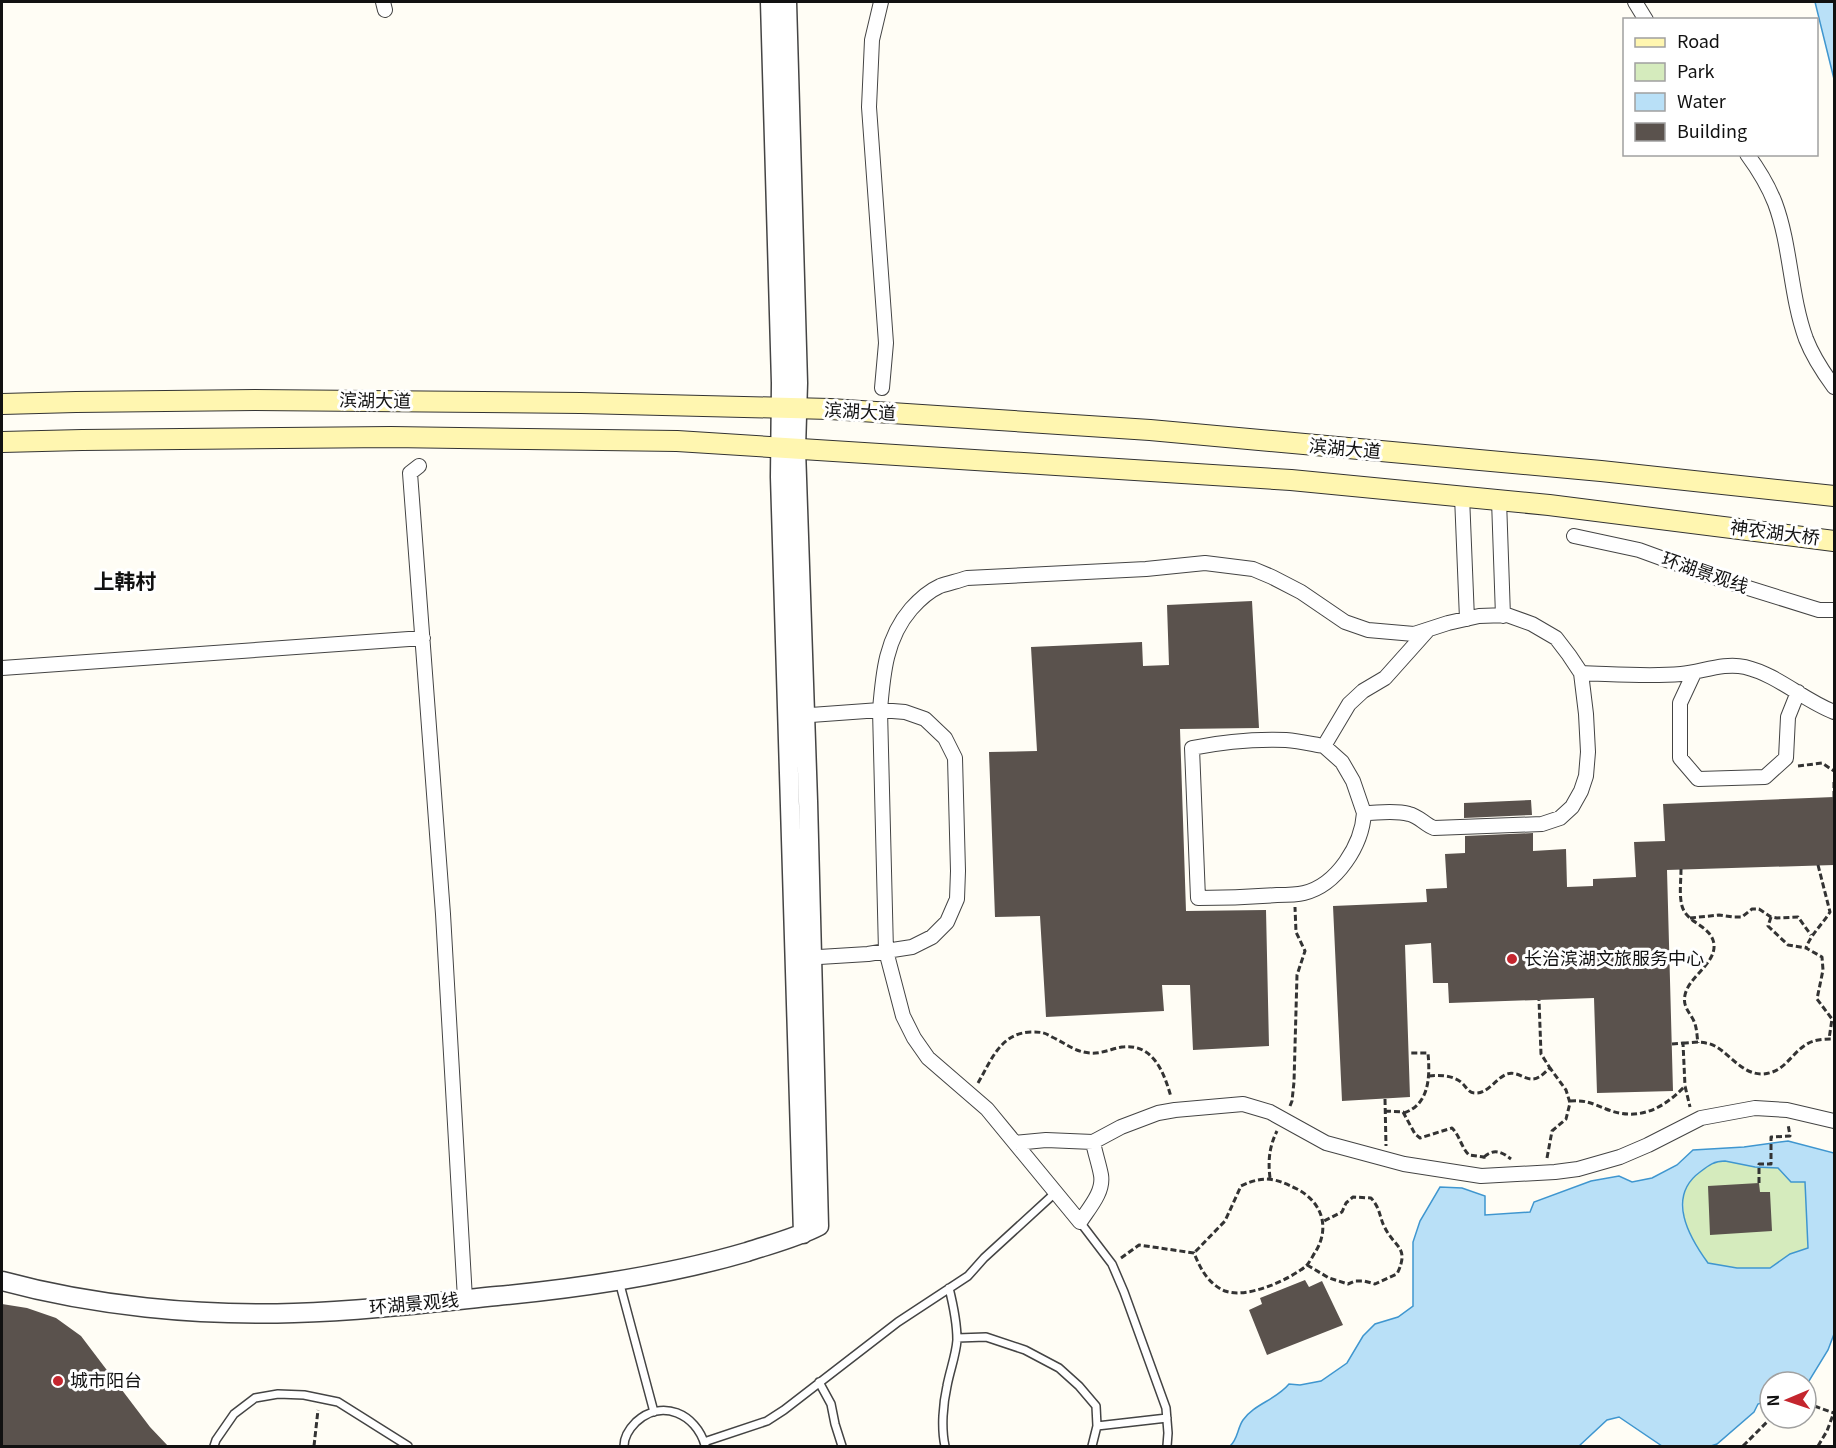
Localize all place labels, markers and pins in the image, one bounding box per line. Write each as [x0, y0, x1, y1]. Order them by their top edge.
place label: 长治滨湖文旅服务中心 [1524, 944, 1704, 970]
marker: 长治滨湖文旅服务中心 [1505, 952, 1519, 966]
place label: 城市阳台 [70, 1366, 142, 1392]
marker: 城市阳台 [51, 1374, 65, 1388]

